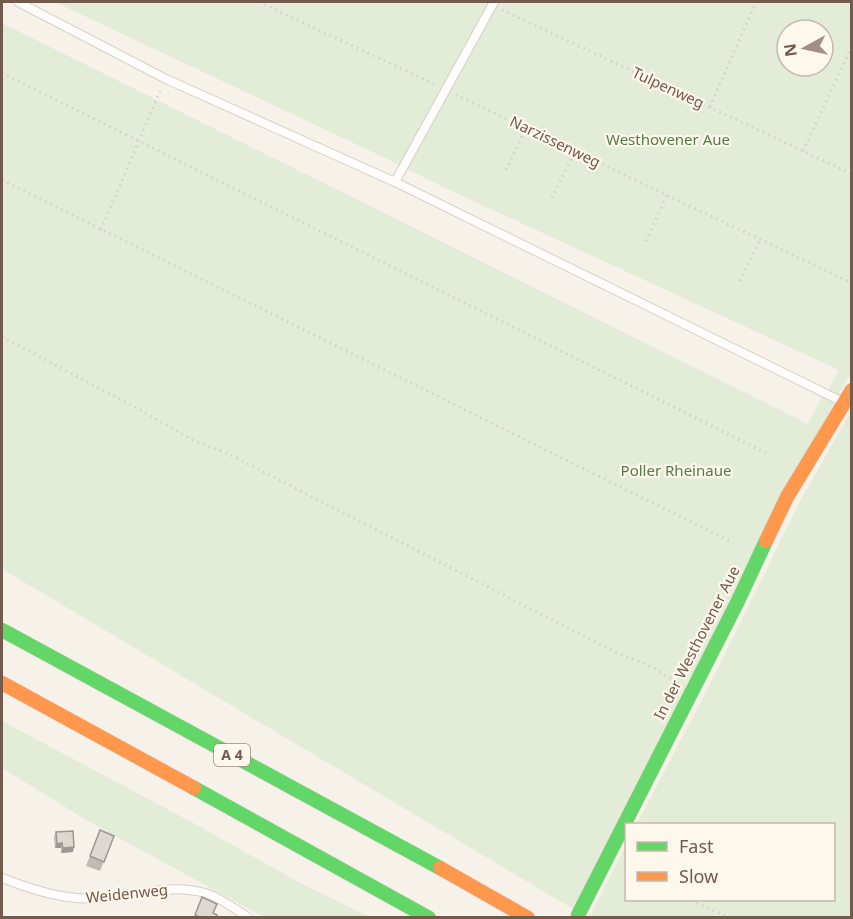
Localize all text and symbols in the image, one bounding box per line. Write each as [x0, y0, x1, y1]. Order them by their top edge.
north arrow [775, 18, 835, 78]
text: N [778, 42, 802, 58]
street label: Tulpenweg [629, 62, 708, 112]
street label: Narzissenweg [507, 111, 604, 172]
park label: Westhovener Aue [606, 129, 730, 149]
park label: Poller Rheinaue [621, 460, 731, 480]
street label: In der Westhovener Aue [649, 562, 744, 723]
road number: A 4 [214, 744, 250, 766]
legend [625, 823, 835, 901]
text: Fast [679, 834, 714, 858]
text: Slow [679, 864, 718, 888]
street label: Weidenweg [85, 879, 169, 907]

